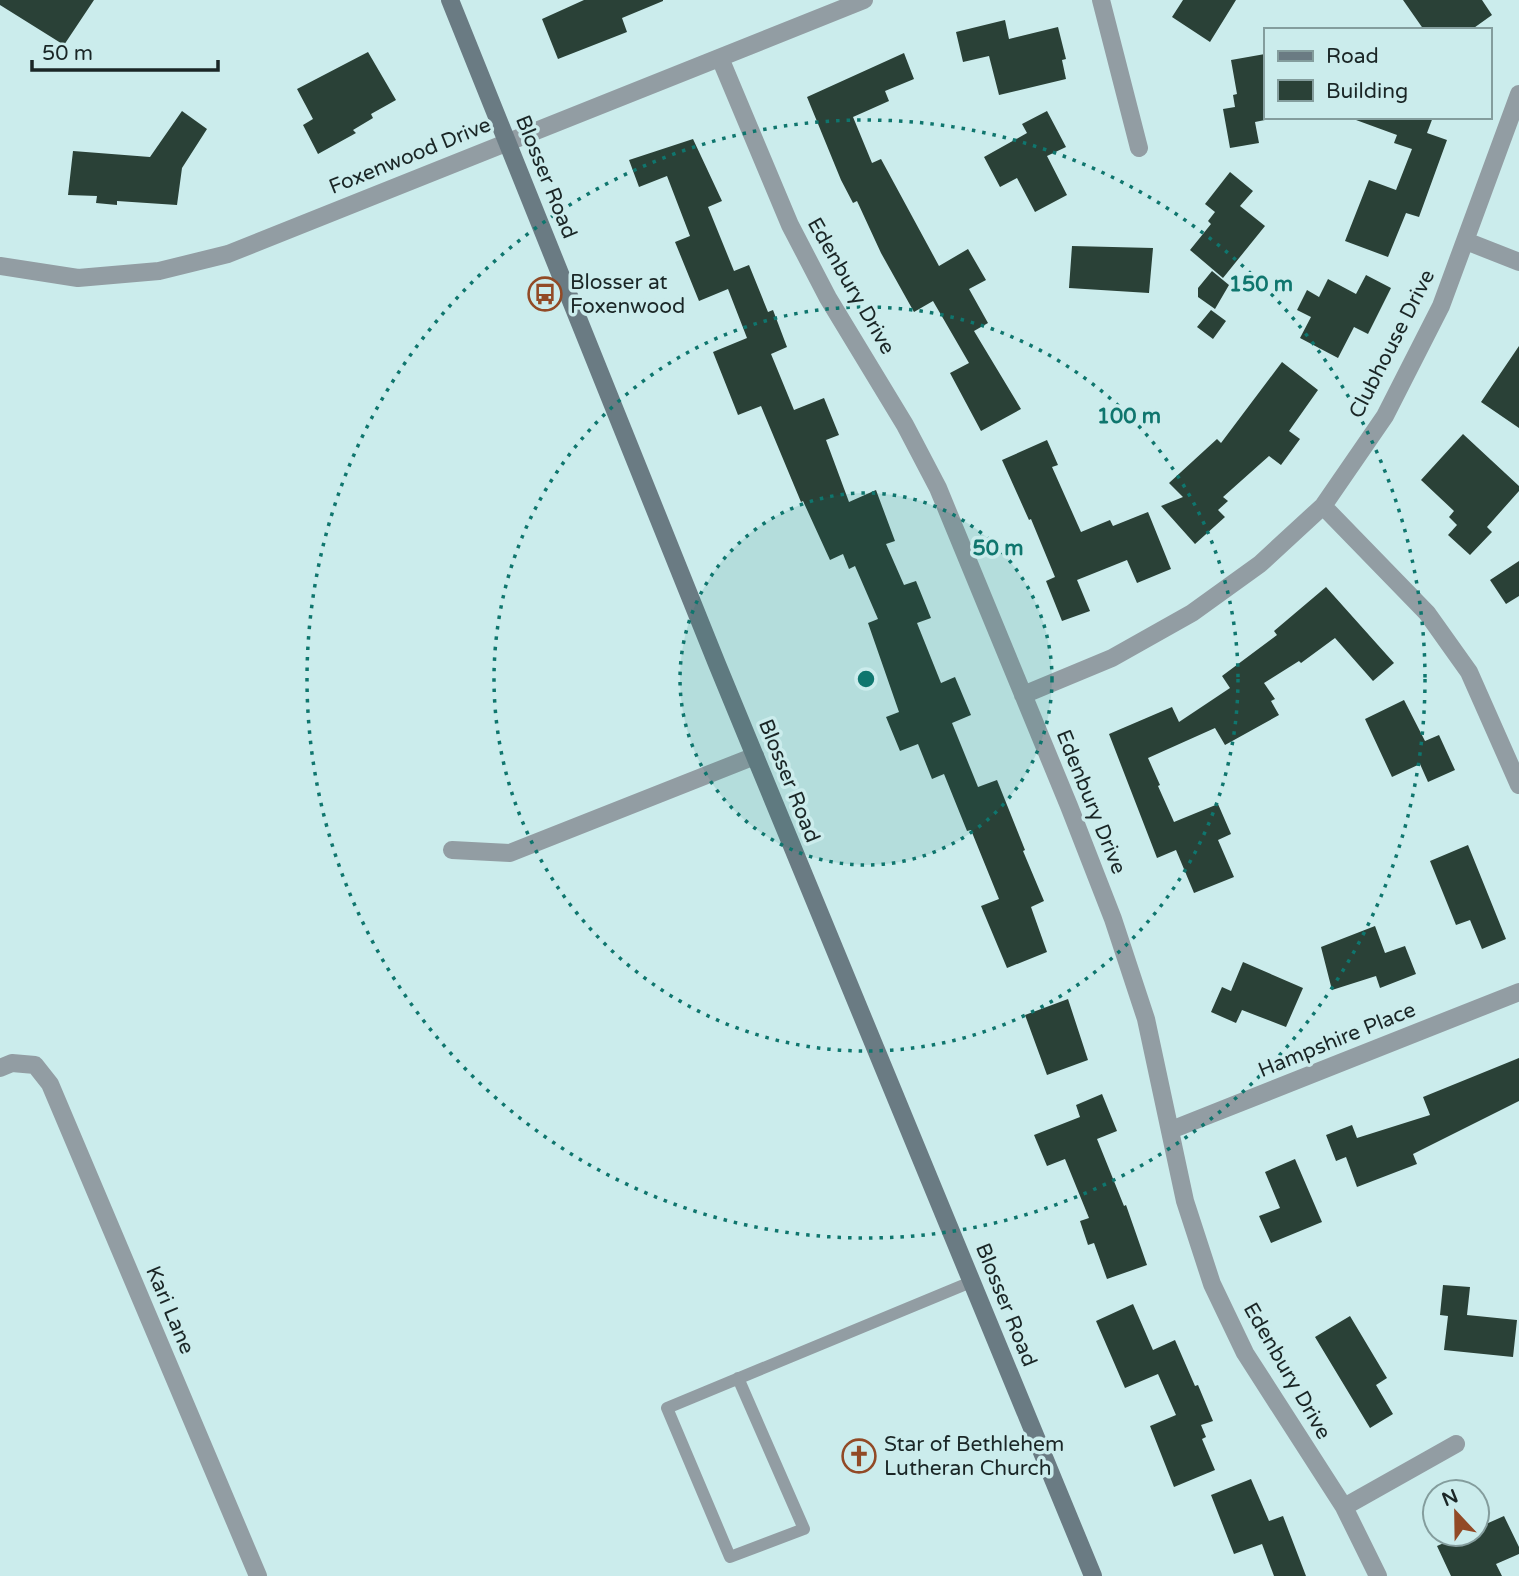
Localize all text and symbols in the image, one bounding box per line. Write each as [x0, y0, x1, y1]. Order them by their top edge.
scale bar [32, 28, 217, 72]
legend [1264, 28, 1491, 119]
text: 50 m [42, 41, 93, 66]
text: Road [1326, 44, 1379, 69]
text: Building [1326, 79, 1408, 104]
street label: Foxenwood Drive [325, 112, 495, 200]
street label: Blosser Road [510, 112, 582, 242]
street label: Edenbury Drive [802, 213, 900, 359]
street label: Clubhouse Drive [1344, 265, 1440, 422]
place label: Blosser at Foxenwood [570, 270, 685, 319]
text: 150 m [1229, 272, 1293, 297]
bus stop icon: Blosser at Foxenwood [526, 275, 564, 313]
text: 100 m [1097, 404, 1161, 429]
text: 50 m [972, 536, 1024, 561]
centre of rings [854, 667, 878, 691]
street label: Blosser Road [753, 716, 825, 846]
street label: Edenbury Drive [1051, 726, 1131, 878]
street label: Hampshire Place [1255, 997, 1419, 1083]
street label: Blosser Road [970, 1240, 1042, 1370]
street label: Kari Lane [140, 1262, 200, 1358]
street label: Edenbury Drive [1238, 1298, 1336, 1444]
place label: Star of Bethlehem Lutheran Church [884, 1432, 1064, 1481]
church icon: Star of Bethlehem Lutheran Church [840, 1437, 878, 1475]
north arrow [1421, 1478, 1491, 1548]
text: N [1439, 1485, 1461, 1511]

